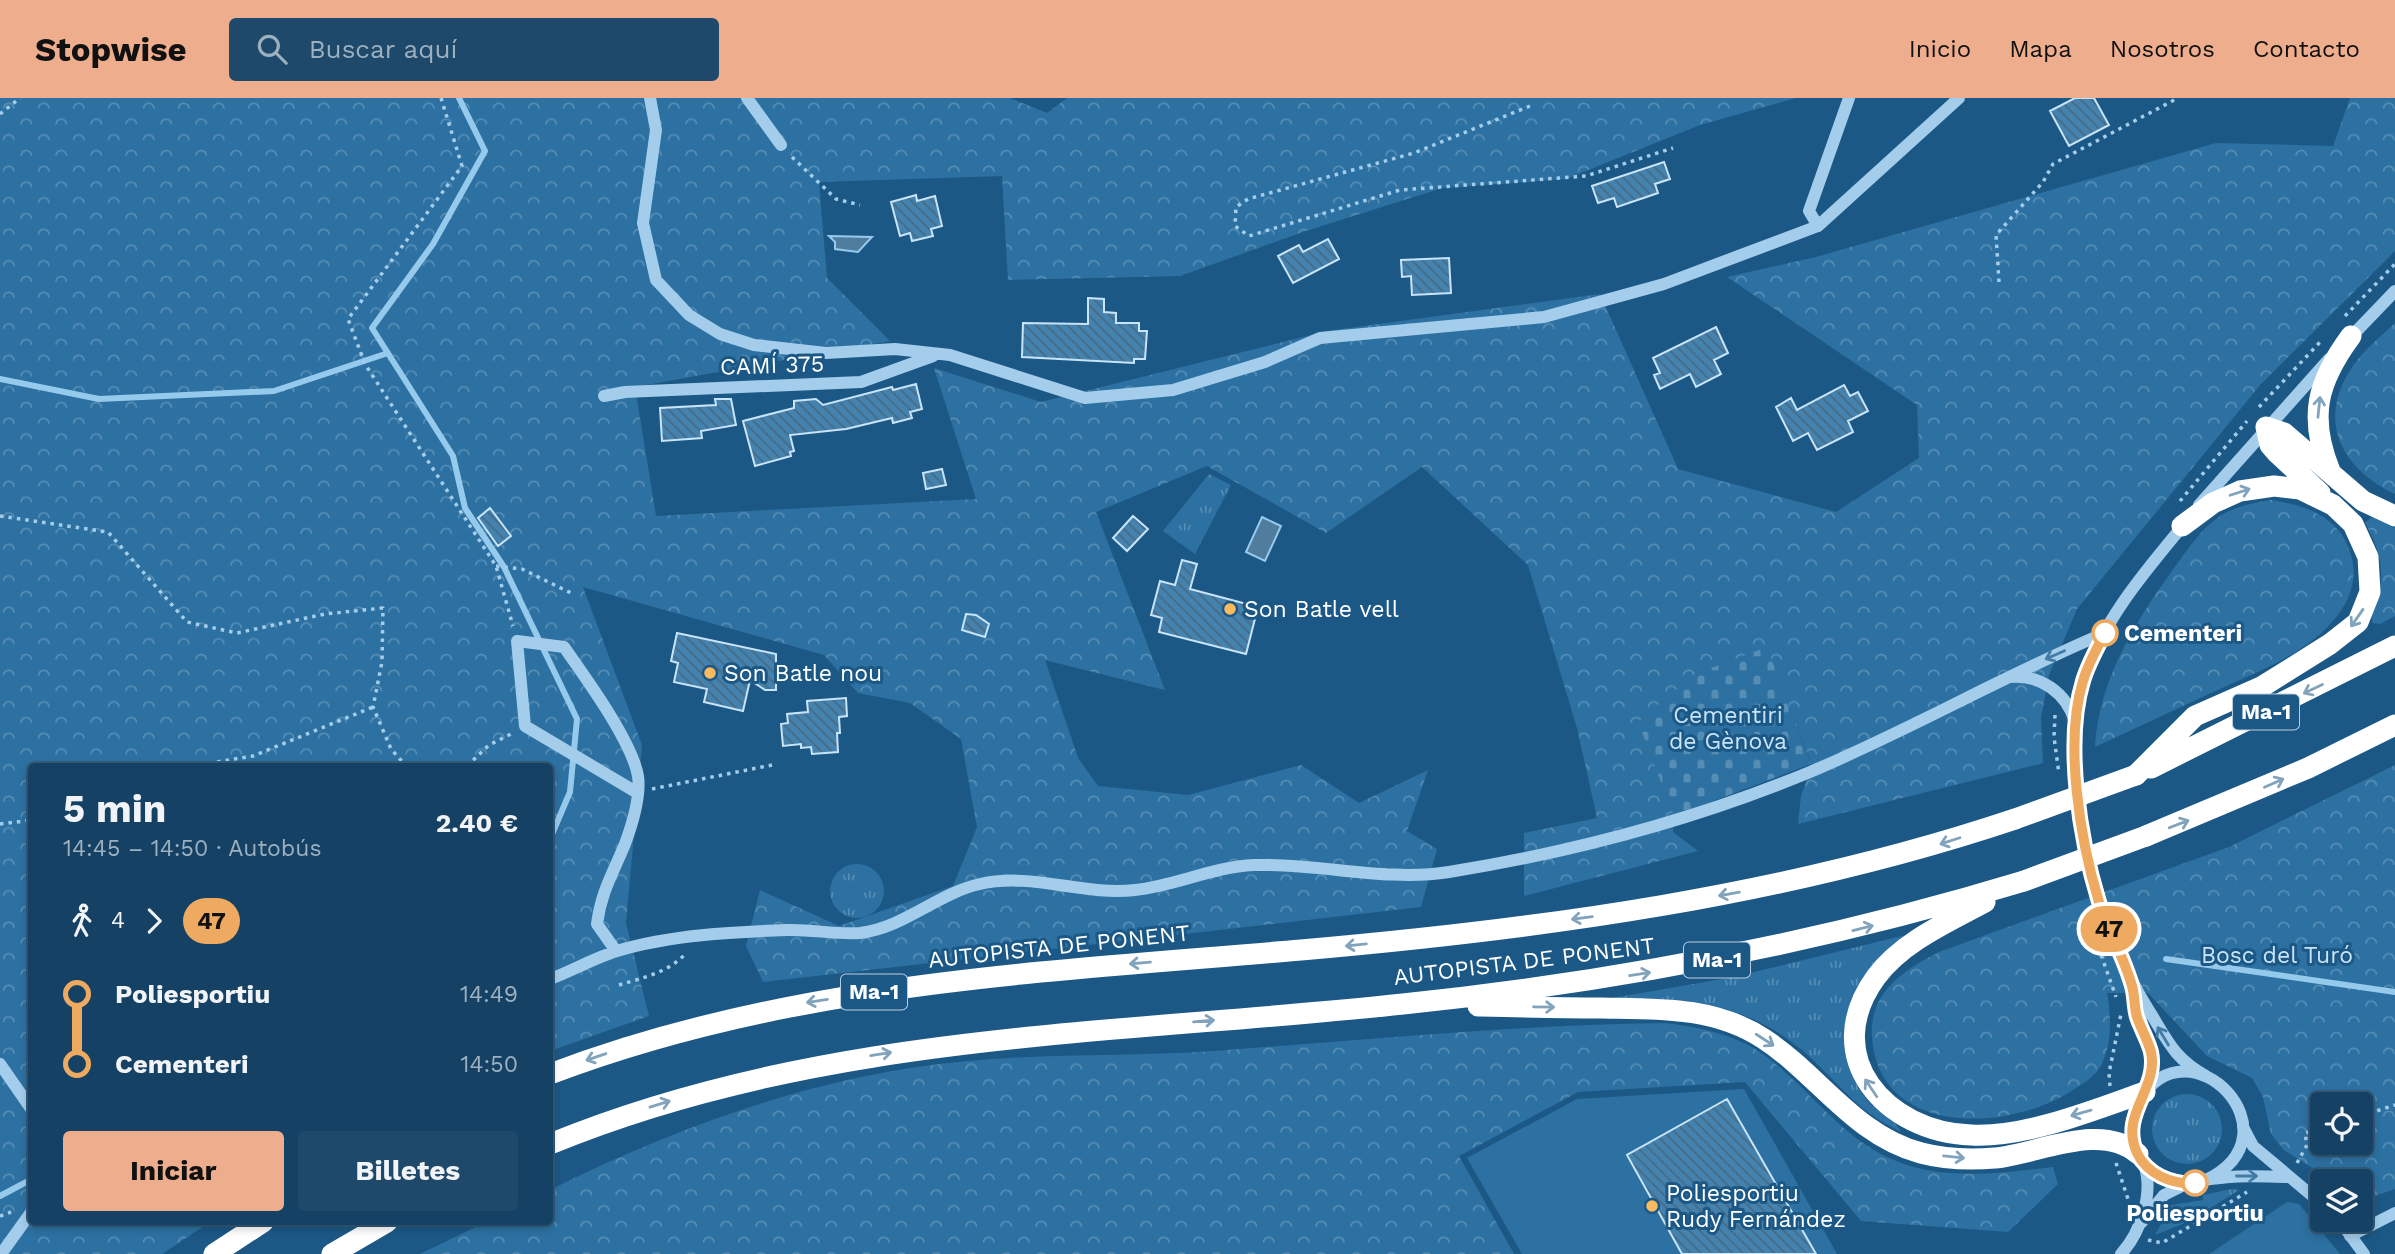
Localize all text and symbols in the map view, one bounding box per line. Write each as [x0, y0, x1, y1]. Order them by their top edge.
search box [229, 18, 719, 81]
text: Stopwise [35, 30, 187, 69]
icon: search [253, 30, 291, 68]
text: Buscar aquí [309, 34, 458, 64]
text: Inicio [1909, 35, 1971, 63]
text: Mapa [2009, 35, 2072, 63]
text: Nosotros [2110, 35, 2215, 63]
text: Contacto [2253, 35, 2360, 63]
street label: CAMÍ 375 [720, 350, 824, 381]
one-way arrow [2312, 397, 2325, 419]
one-way arrow [2228, 485, 2250, 497]
place label: Son Batle vell [1244, 596, 1399, 623]
marker: Son Batle vell [1222, 601, 1238, 617]
one-way arrow [2350, 609, 2365, 628]
marker: Cementeri [2092, 620, 2118, 646]
place label: Cementeri [2124, 620, 2242, 647]
one-way arrow [2045, 649, 2067, 662]
place label: Son Batle nou [724, 660, 882, 687]
marker: Son Batle nou [702, 665, 718, 681]
one-way arrow [2303, 683, 2324, 696]
road number: Ma-1 [2233, 694, 2299, 730]
park label: Cementiri de Gènova [1669, 702, 1787, 755]
one-way arrow [2263, 776, 2284, 789]
text: 5 min [63, 787, 166, 831]
text: 2.40 € [436, 808, 518, 838]
one-way arrow [2168, 816, 2189, 829]
text: 14:45 – 14:50 · Autobús [63, 835, 322, 862]
one-way arrow [1939, 835, 1961, 848]
one-way arrow [1718, 887, 1741, 901]
icon: walk [63, 902, 101, 940]
icon: forward [135, 902, 173, 940]
line badge: 47 [2078, 906, 2140, 952]
text: 4 [111, 907, 125, 934]
text: 47 [197, 907, 226, 935]
one-way arrow [1571, 911, 1594, 924]
text: 47 [2095, 915, 2123, 943]
street label: AUTOPISTA DE PONENT [927, 919, 1191, 974]
one-way arrow [1851, 921, 1874, 934]
street label: AUTOPISTA DE PONENT [1392, 932, 1656, 991]
one-way arrow [1346, 938, 1368, 951]
road number: Ma-1 [1684, 942, 1750, 978]
park label: Bosc del Turó [2201, 942, 2353, 969]
one-way arrow [1129, 957, 1152, 970]
one-way arrow [1628, 967, 1651, 980]
road number: Ma-1 [841, 974, 907, 1010]
text: Poliesportiu [115, 979, 270, 1009]
text: 14:49 [460, 981, 518, 1008]
one-way arrow [806, 995, 828, 1008]
one-way arrow [1532, 1000, 1555, 1014]
one-way arrow [1192, 1014, 1215, 1027]
one-way arrow [2156, 1027, 2170, 1047]
one-way arrow [1755, 1033, 1774, 1048]
one-way arrow [870, 1047, 892, 1060]
text: Cementeri [115, 1049, 249, 1079]
text: 14:50 [460, 1051, 518, 1078]
one-way arrow [586, 1052, 608, 1064]
one-way arrow [1864, 1079, 1879, 1098]
map controls [2310, 1092, 2373, 1232]
button: locate [2310, 1092, 2373, 1155]
one-way arrow [648, 1097, 670, 1109]
one-way arrow [2070, 1107, 2092, 1120]
button: Iniciar [63, 1131, 284, 1211]
button: Billetes [298, 1131, 518, 1211]
one-way arrow [1942, 1151, 1965, 1164]
one-way arrow [2235, 1169, 2258, 1183]
button: layers [2310, 1169, 2373, 1232]
marker: Poliesportiu [2182, 1170, 2208, 1196]
place label: Poliesportiu Rudy Fernández [1666, 1180, 1846, 1233]
marker: Poliesportiu Rudy Fernández [1644, 1198, 1660, 1214]
place label: Poliesportiu [2126, 1200, 2264, 1227]

